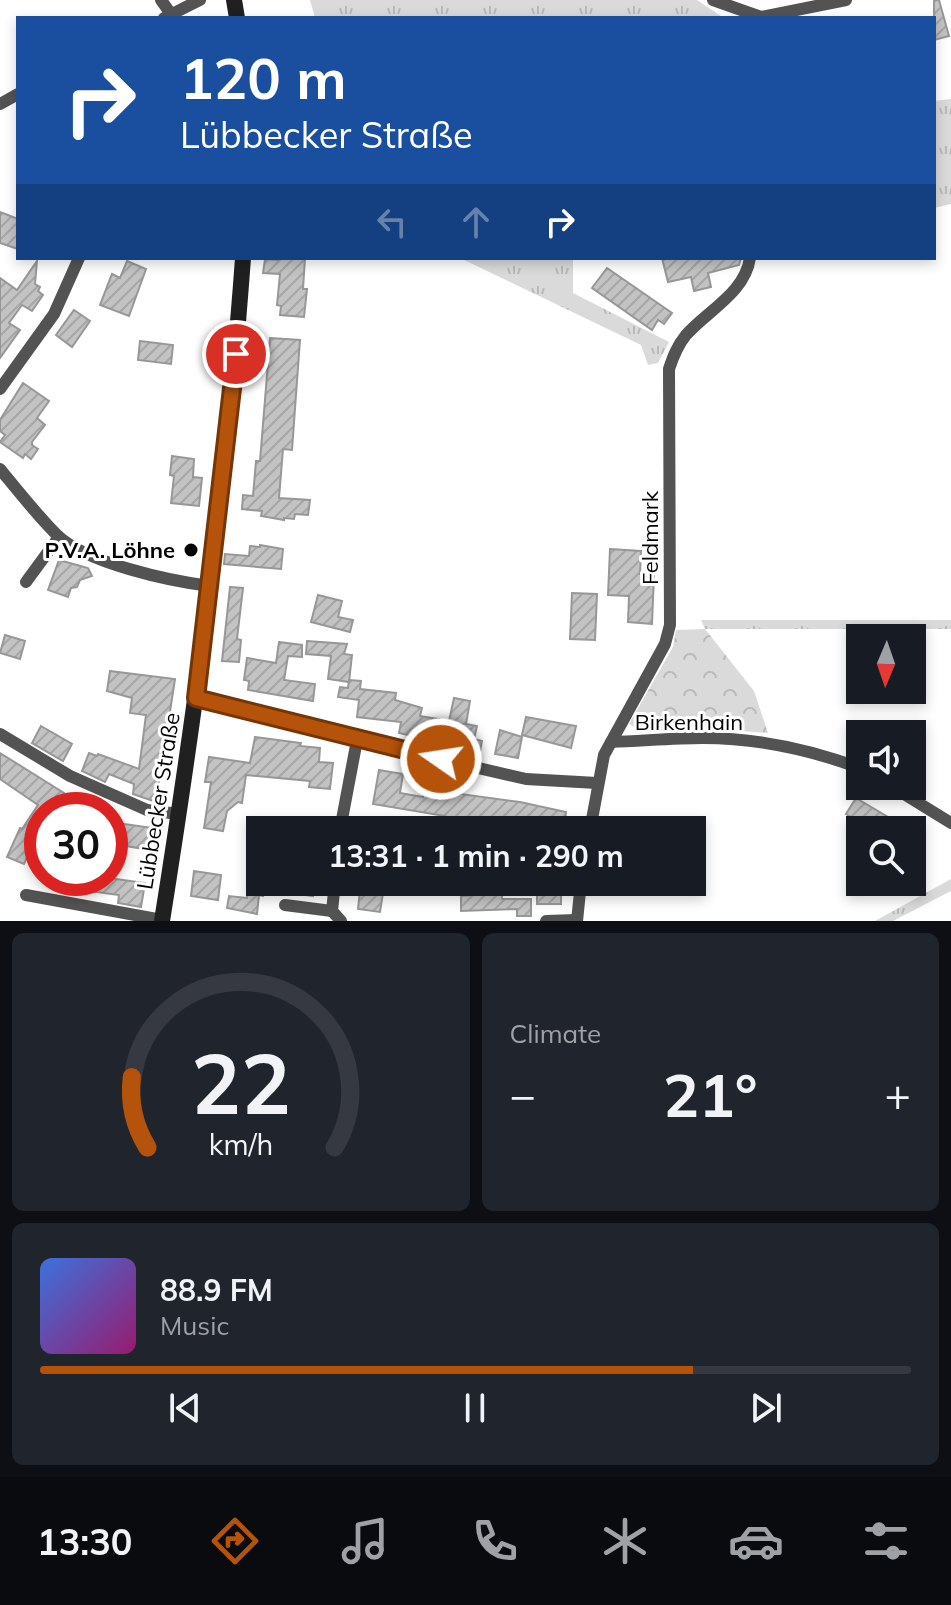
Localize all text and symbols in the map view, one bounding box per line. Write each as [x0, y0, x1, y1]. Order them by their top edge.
text: 120 m [180, 43, 347, 113]
icon: right [48, 48, 152, 152]
text: Lübbecker Straße [180, 112, 473, 157]
icon: left [370, 200, 414, 244]
icon: ahead [454, 200, 498, 244]
icon: right [538, 200, 582, 244]
pin [202, 320, 270, 388]
icon: arrive [214, 332, 258, 376]
street label: Feldmark [636, 490, 664, 585]
place label: P.V.A. Löhne [44, 536, 175, 564]
marker: P.V.A. Löhne [182, 541, 200, 559]
north arrow [846, 624, 926, 704]
map controls [846, 624, 926, 896]
street label: Birkenhain [635, 708, 743, 736]
street label: Lübbecker Straße [130, 710, 186, 892]
position arrow [399, 717, 483, 801]
button: sound [846, 720, 926, 800]
speed limit sign: 30 [24, 792, 128, 896]
button: search [846, 816, 926, 896]
text: 13:31 · 1 min · 290 m [328, 837, 624, 875]
text: Climate [510, 1017, 601, 1050]
text: 22 [191, 1030, 291, 1135]
text: 21° [663, 1057, 758, 1132]
text: − [510, 1067, 536, 1122]
text: + [885, 1067, 911, 1122]
text: km/h [208, 1126, 273, 1162]
text: 88.9 FM [160, 1271, 273, 1309]
text: Music [160, 1309, 229, 1342]
icon: previous [163, 1386, 207, 1430]
icon: pause [453, 1386, 497, 1430]
icon: next [744, 1386, 788, 1430]
icon: directions [207, 1513, 263, 1569]
icon: music [337, 1513, 393, 1569]
icon: phone [467, 1513, 523, 1569]
icon: climate [597, 1513, 653, 1569]
icon: car [728, 1513, 784, 1569]
icon: filters [858, 1513, 914, 1569]
text: 13:30 [37, 1519, 132, 1564]

